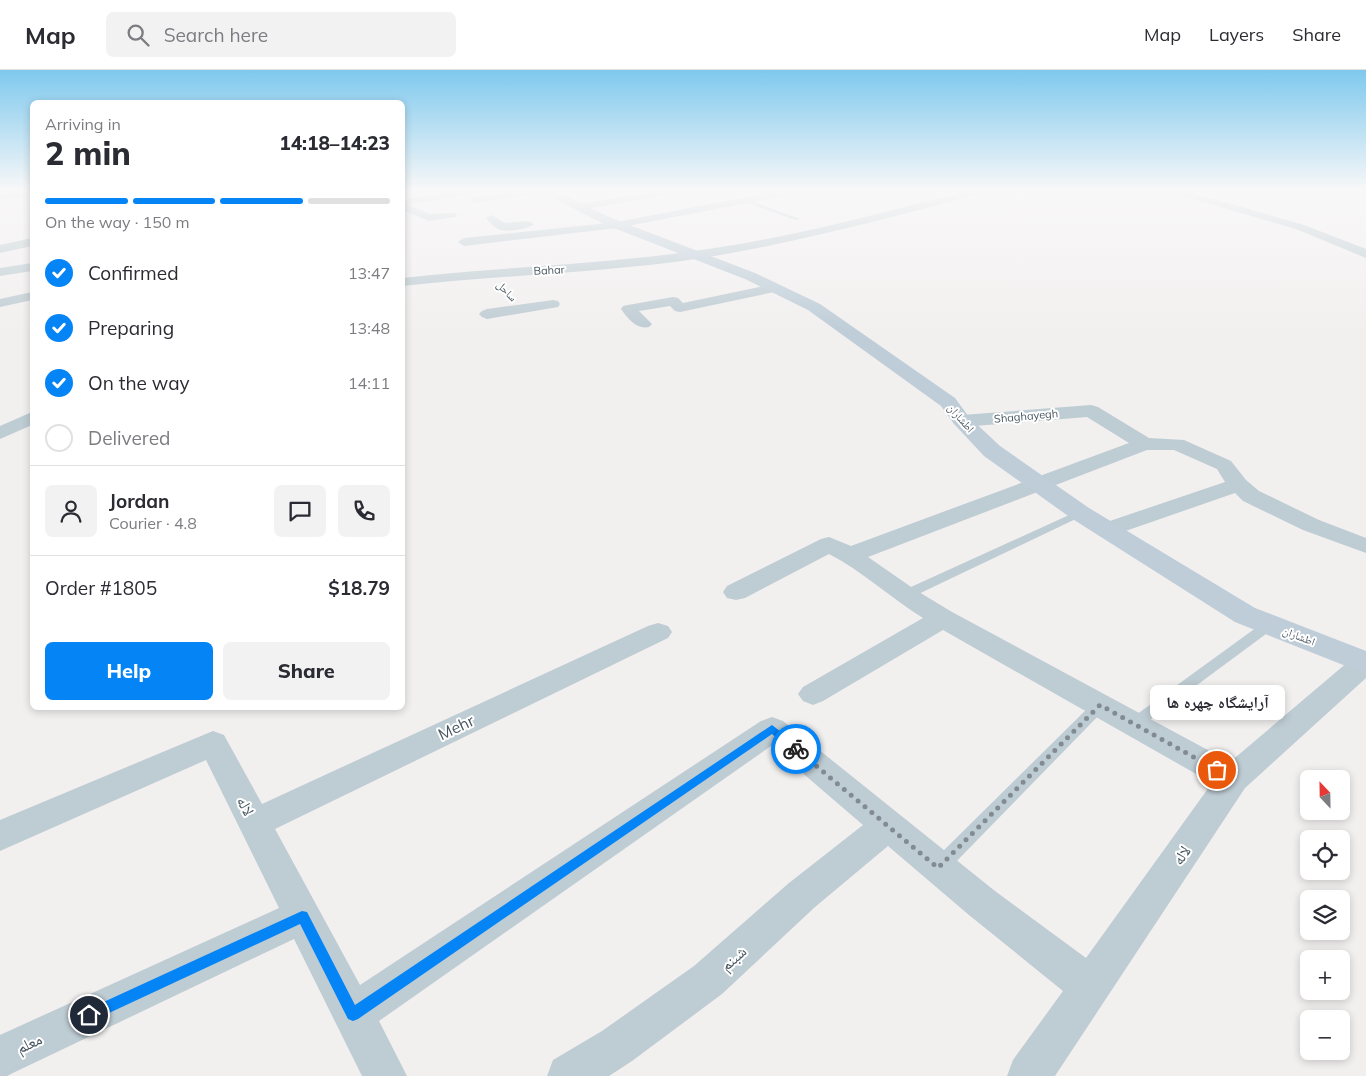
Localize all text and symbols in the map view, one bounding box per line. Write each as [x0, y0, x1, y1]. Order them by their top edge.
search box [106, 12, 456, 57]
text: Map [25, 20, 76, 50]
icon: search [124, 21, 152, 49]
text: Search here [164, 23, 268, 47]
text: Map [1144, 23, 1181, 46]
text: Layers [1209, 23, 1264, 46]
text: Share [1292, 23, 1341, 46]
text: Arriving in [45, 114, 121, 134]
text: 14:18–14:23 [279, 131, 390, 155]
text: 2 min [45, 133, 131, 173]
text: On the way · 150 m [45, 212, 190, 232]
icon: check [45, 259, 73, 287]
text: Confirmed [88, 261, 179, 285]
street label: Bahar [533, 262, 565, 278]
text: 13:47 [348, 263, 390, 283]
street label: ساحل [494, 278, 520, 304]
icon: check [45, 314, 73, 342]
text: Preparing [88, 316, 174, 340]
text: 13:48 [348, 318, 390, 338]
icon: check [45, 369, 73, 397]
text: On the way [88, 371, 190, 395]
text: 14:11 [348, 373, 390, 393]
street label: اطشاران [945, 401, 977, 435]
street label: Shaghayegh [993, 406, 1059, 426]
text: Delivered [88, 426, 170, 450]
button: person [45, 485, 97, 537]
button: chat [274, 485, 326, 537]
button: phone [338, 485, 390, 537]
text: Jordan [109, 489, 169, 513]
text: Courier · 4.8 [109, 513, 197, 533]
text: Order #1805 [45, 576, 157, 600]
text: $18.79 [328, 576, 390, 600]
street label: اطشاران [1281, 624, 1317, 648]
button: Help [45, 642, 213, 700]
button: Share [223, 642, 390, 700]
callout: آرایشگاه چهره ها [1150, 685, 1284, 720]
text: آرایشگاه چهره ها [1166, 692, 1269, 712]
street label: Mehr [435, 710, 477, 744]
courier [771, 724, 821, 774]
icon: bike [782, 735, 810, 763]
pin [1196, 749, 1238, 791]
icon: bag [1203, 756, 1231, 784]
north arrow [1300, 770, 1350, 820]
map controls [1300, 770, 1350, 1060]
street label: لاله [233, 793, 259, 819]
button: locate [1300, 830, 1350, 880]
street label: لاله [1167, 842, 1195, 868]
button: layers [1300, 890, 1350, 940]
street label: شبنم [716, 941, 751, 976]
button: + [1300, 950, 1350, 1000]
pin [68, 994, 110, 1036]
icon: home [75, 1001, 103, 1029]
button: − [1300, 1010, 1350, 1060]
street label: معلم [13, 1028, 46, 1059]

